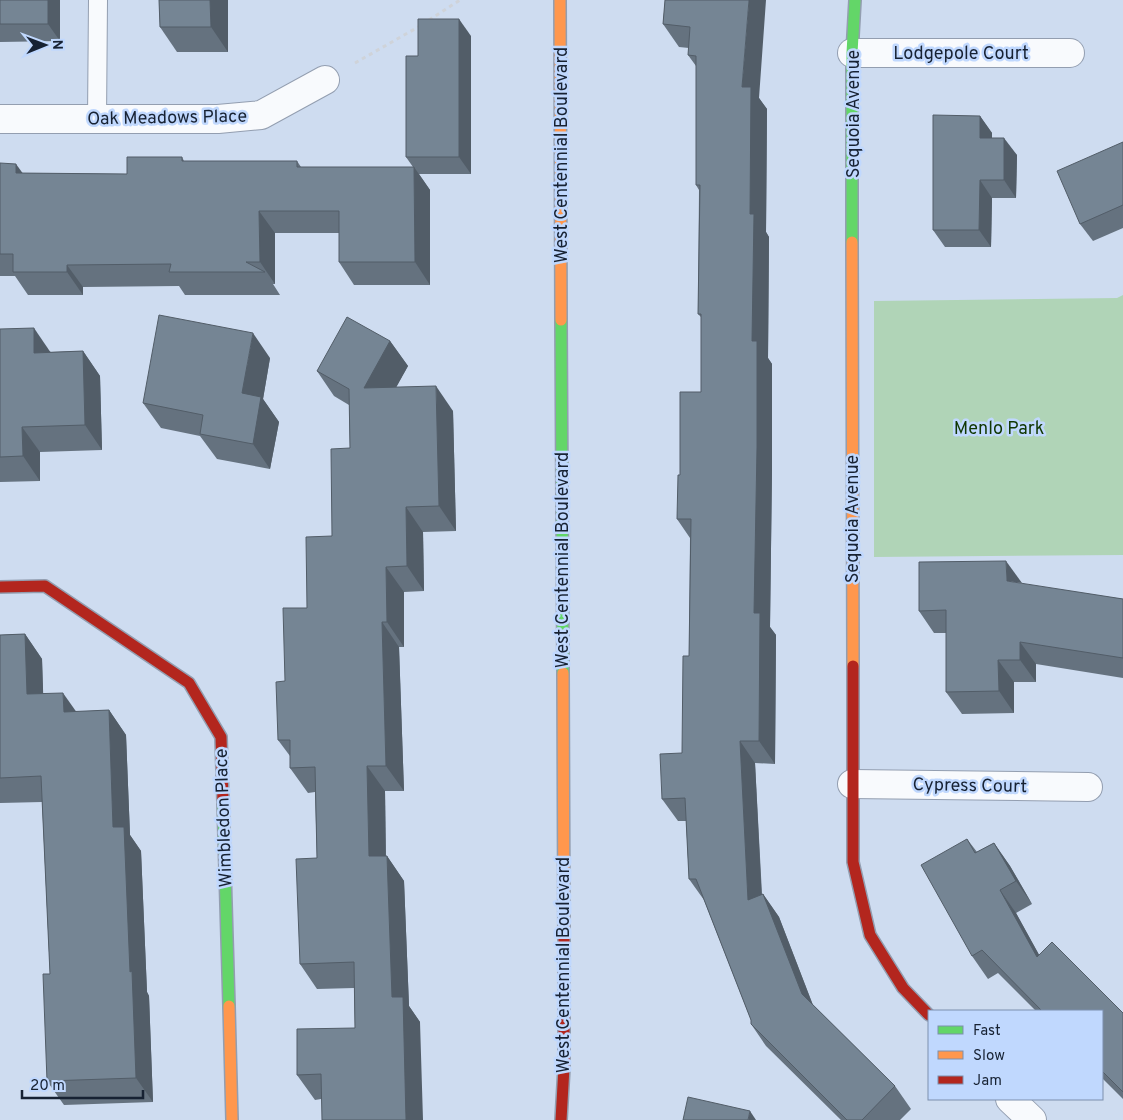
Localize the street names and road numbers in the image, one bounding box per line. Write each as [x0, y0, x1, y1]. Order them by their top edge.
street label: Lodgepole Court [893, 43, 1029, 66]
street label: West Centennial Boulevard [551, 47, 574, 263]
street label: Sequoia Avenue [843, 50, 866, 178]
street label: Oak Meadows Place [87, 106, 247, 131]
street label: West Centennial Boulevard [552, 452, 575, 668]
street label: Sequoia Avenue [842, 455, 865, 583]
street label: Wimbledon Place [211, 748, 238, 888]
street label: Cypress Court [913, 774, 1027, 799]
street label: West Centennial Boulevard [553, 857, 576, 1073]

